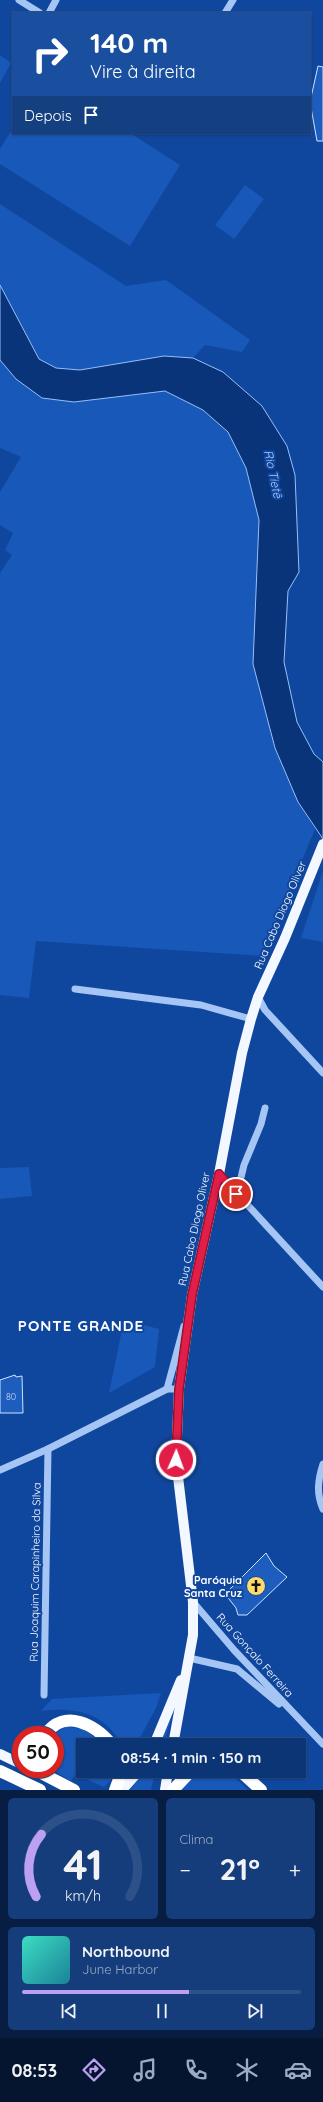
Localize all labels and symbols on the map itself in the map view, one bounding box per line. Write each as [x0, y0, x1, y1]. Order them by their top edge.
water label: Rio Tietê [261, 449, 286, 500]
street label: Rua Cabo Diogo Oliver [251, 858, 309, 971]
street label: Rua Cabo Diogo Oliver [175, 1170, 213, 1287]
pin [219, 1177, 253, 1211]
district label: PONTE GRANDE [18, 1316, 144, 1335]
house number: 80 [6, 1391, 16, 1402]
position arrow [155, 1439, 197, 1481]
street label: Rua Joaquim Carapinheiro da Silva [26, 1482, 44, 1662]
place label: Paróquia Santa Cruz [184, 1573, 243, 1600]
church icon: Paróquia Santa Cruz [245, 1575, 267, 1597]
street label: Rua Gonçalo Ferreira [214, 1610, 296, 1700]
speed limit sign: 50 [12, 1726, 64, 1778]

